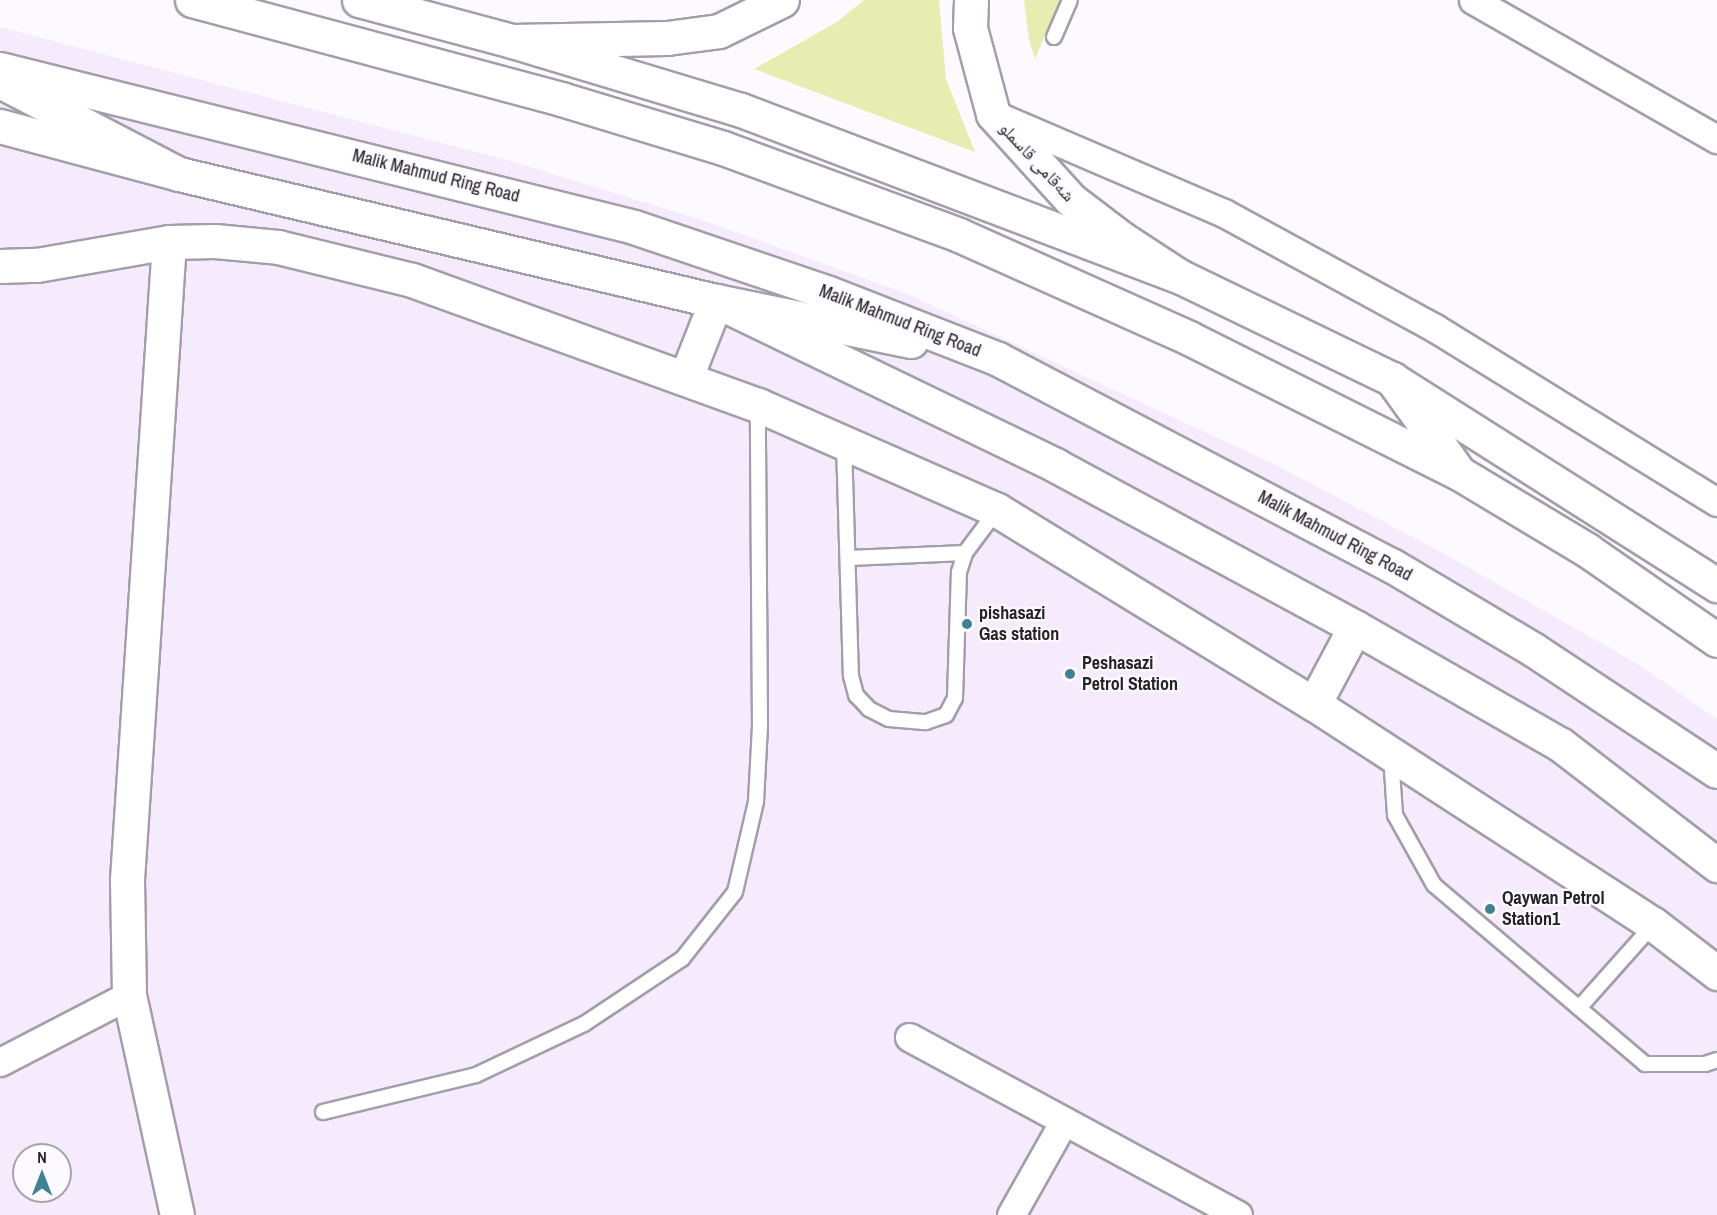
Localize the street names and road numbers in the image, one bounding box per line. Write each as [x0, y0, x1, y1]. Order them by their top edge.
street label: شەقامی قاسملو [995, 118, 1079, 206]
street label: Malik Mahmud Ring Road [350, 145, 522, 207]
street label: Malik Mahmud Ring Road [816, 280, 984, 362]
street label: Malik Mahmud Ring Road [1254, 486, 1416, 586]

